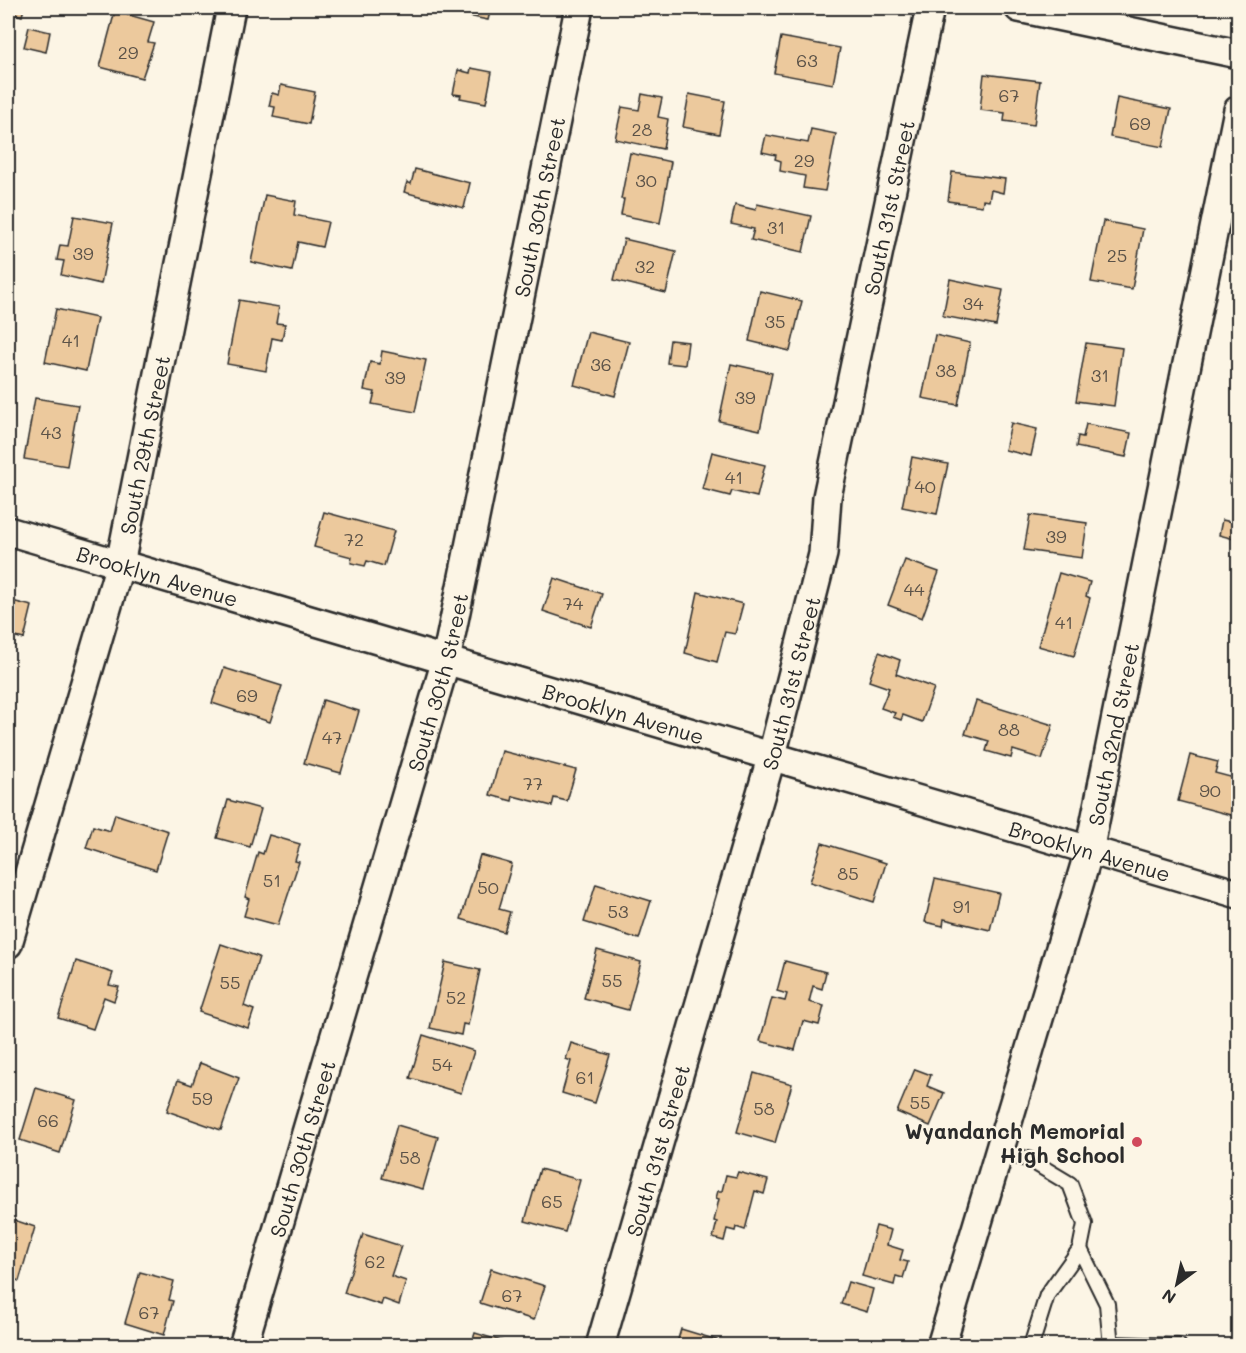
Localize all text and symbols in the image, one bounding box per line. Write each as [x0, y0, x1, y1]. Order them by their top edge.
house number: 29 [118, 40, 139, 64]
house number: 63 [796, 48, 818, 72]
house number: 67 [999, 83, 1019, 107]
house number: 69 [1129, 111, 1151, 135]
street label: South 30th Street [507, 114, 570, 299]
house number: 28 [632, 117, 653, 141]
street label: South 31st Street [856, 117, 920, 297]
house number: 29 [794, 148, 815, 172]
house number: 30 [635, 168, 657, 192]
house number: 31 [767, 215, 785, 239]
house number: 39 [72, 241, 94, 265]
house number: 25 [1107, 243, 1127, 267]
house number: 32 [635, 254, 655, 278]
house number: 34 [962, 291, 984, 315]
house number: 35 [764, 309, 786, 333]
house number: 41 [62, 328, 80, 352]
street label: South 29th Street [113, 352, 175, 537]
house number: 36 [590, 352, 612, 376]
house number: 38 [935, 358, 957, 382]
house number: 31 [1091, 363, 1109, 387]
house number: 39 [384, 365, 406, 389]
house number: 39 [734, 385, 756, 409]
house number: 43 [40, 420, 62, 444]
house number: 41 [725, 465, 743, 489]
house number: 40 [914, 474, 936, 498]
house number: 39 [1045, 524, 1067, 548]
house number: 72 [344, 527, 364, 551]
street label: Brooklyn Avenue [74, 539, 242, 612]
house number: 44 [903, 577, 925, 601]
street label: South 30th Street [400, 590, 473, 774]
house number: 74 [563, 591, 584, 615]
street label: South 31st Street [755, 593, 825, 773]
house number: 41 [1055, 610, 1073, 634]
street label: South 32nd Street [1081, 640, 1144, 828]
street label: Brooklyn Avenue [540, 676, 708, 749]
house number: 69 [236, 683, 258, 707]
house number: 88 [998, 717, 1020, 741]
house number: 47 [322, 725, 342, 749]
house number: 77 [523, 771, 543, 795]
house number: 90 [1199, 778, 1221, 802]
street label: Brooklyn Avenue [1006, 814, 1174, 887]
house number: 85 [837, 861, 859, 885]
house number: 51 [263, 868, 281, 892]
house number: 50 [477, 875, 499, 899]
house number: 91 [953, 894, 971, 918]
house number: 53 [607, 899, 629, 923]
house number: 55 [602, 968, 623, 992]
house number: 55 [220, 970, 241, 994]
house number: 52 [446, 985, 466, 1009]
house number: 54 [431, 1052, 453, 1076]
street label: South 30th Street [262, 1057, 340, 1240]
street label: South 31st Street [619, 1061, 695, 1240]
house number: 61 [576, 1065, 594, 1089]
house number: 59 [191, 1086, 213, 1110]
house number: 55 [910, 1090, 931, 1114]
house number: 58 [753, 1096, 775, 1120]
house number: 66 [37, 1108, 59, 1132]
place label: Wyandanch Memorial High School [905, 1117, 1125, 1168]
marker: Wyandanch Memorial High School [1130, 1135, 1144, 1149]
house number: 58 [399, 1145, 421, 1169]
house number: 65 [541, 1189, 563, 1213]
house number: 62 [365, 1249, 385, 1273]
north arrow [1147, 1254, 1207, 1314]
house number: 67 [502, 1283, 522, 1307]
text: N [1158, 1285, 1179, 1309]
house number: 67 [139, 1300, 159, 1324]

